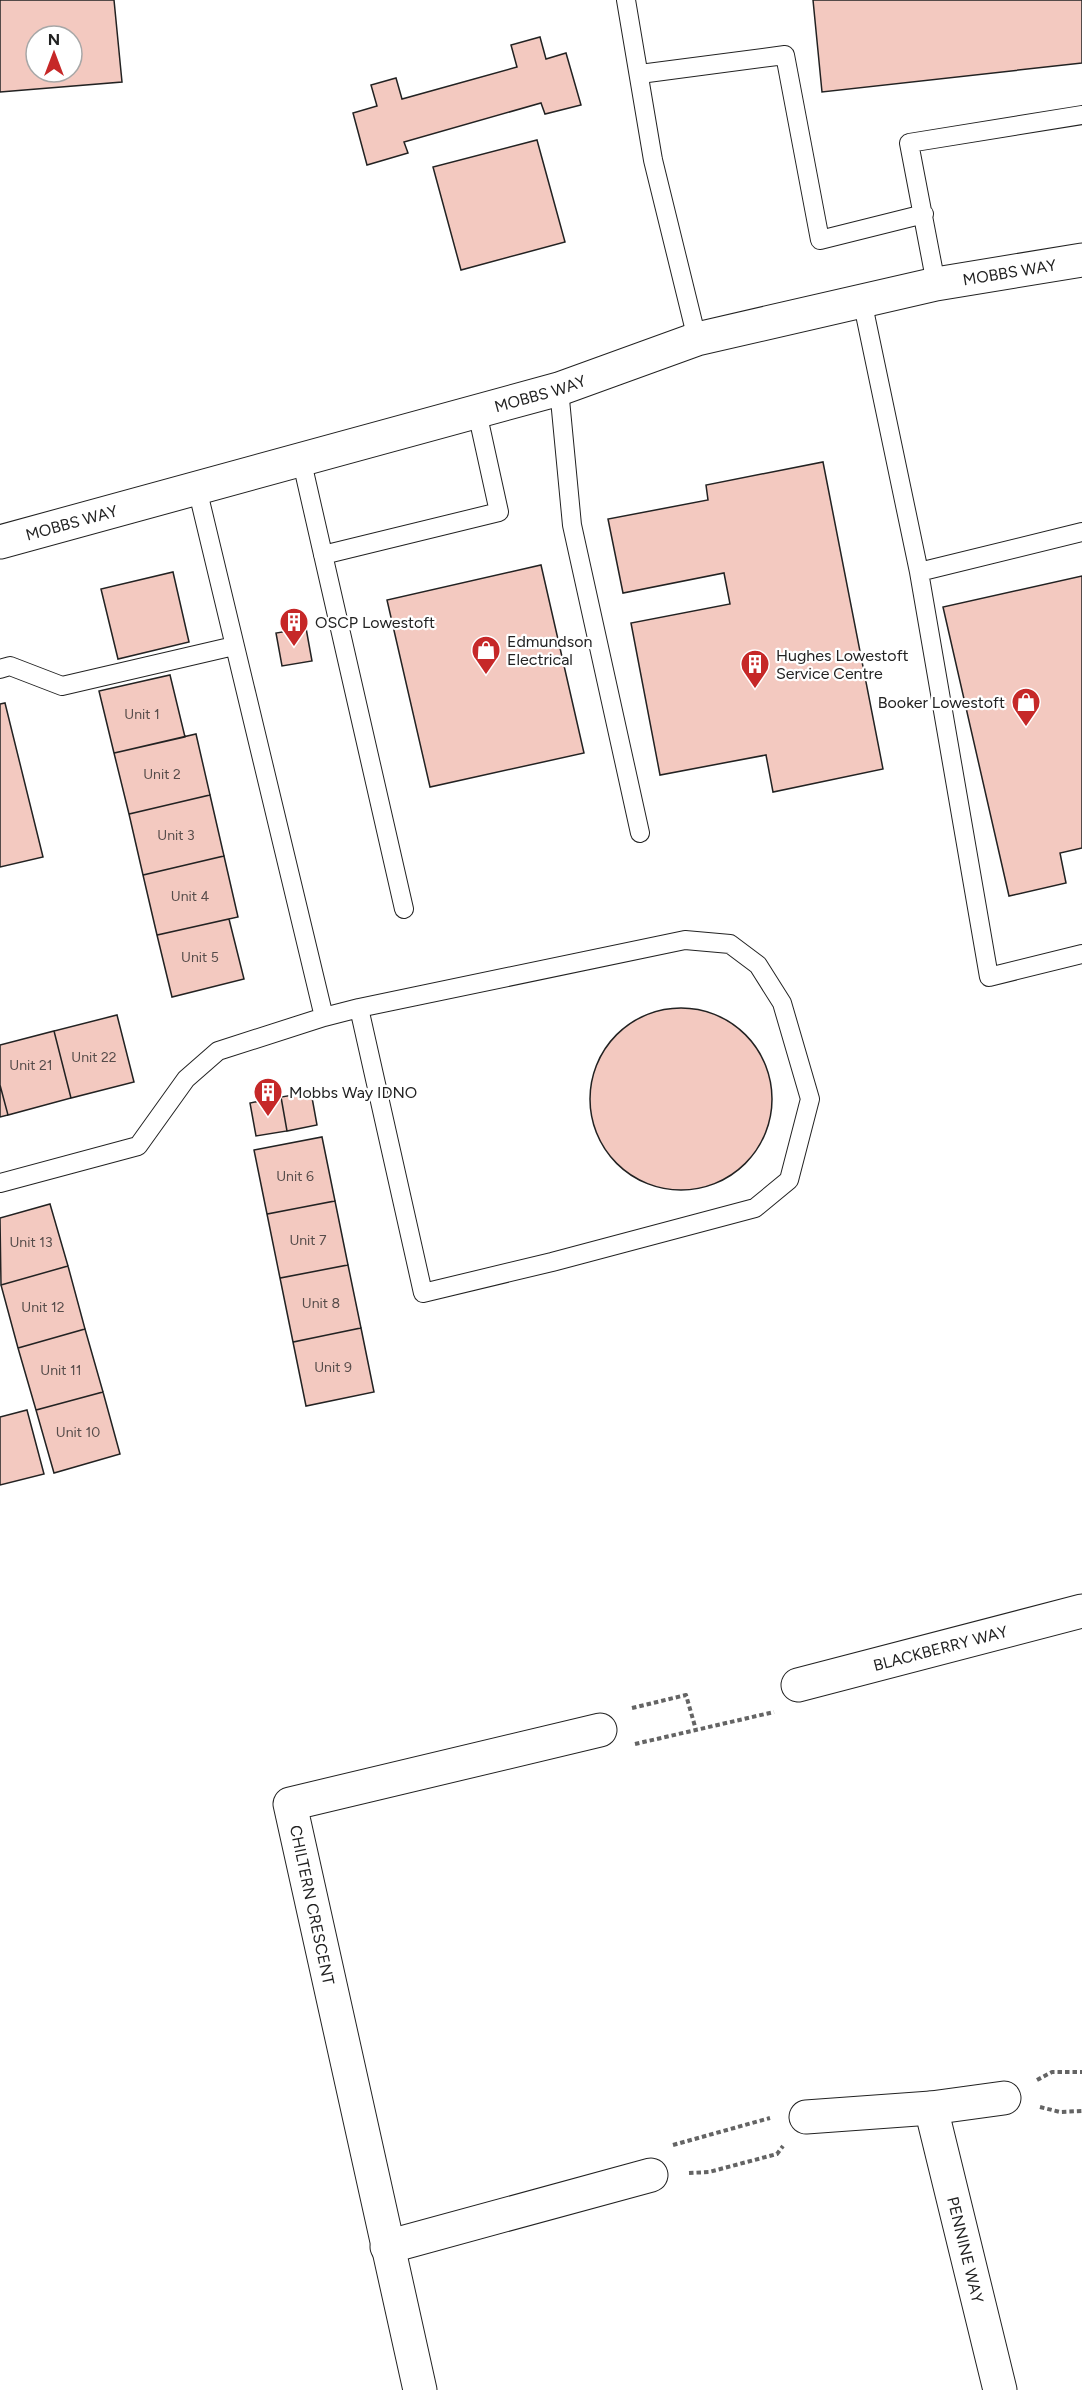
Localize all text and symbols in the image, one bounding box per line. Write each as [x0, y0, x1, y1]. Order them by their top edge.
north arrow [24, 24, 84, 84]
text: N [48, 30, 60, 49]
street label: MOBBS WAY [961, 255, 1058, 289]
street label: MOBBS WAY [492, 371, 589, 416]
street label: MOBBS WAY [23, 501, 120, 544]
building icon: OSCP Lowestoft [278, 606, 310, 648]
place label: OSCP Lowestoft [315, 613, 435, 632]
place label: Edmundson Electrical [507, 632, 592, 669]
shop icon: Edmundson Electrical [470, 634, 502, 676]
place label: Hughes Lowestoft Service Centre [776, 646, 909, 683]
building icon: Hughes Lowestoft Service Centre [739, 648, 771, 690]
shop icon: Booker Lowestoft [1010, 686, 1042, 728]
place label: Booker Lowestoft [878, 693, 1005, 712]
house number: Unit 1 [124, 706, 160, 723]
house number: Unit 2 [143, 766, 181, 783]
house number: Unit 3 [157, 827, 195, 844]
house number: Unit 4 [171, 888, 210, 905]
house number: Unit 5 [181, 949, 219, 966]
house number: Unit 22 [71, 1049, 117, 1066]
house number: Unit 21 [9, 1057, 53, 1074]
building icon: Mobbs Way IDNO [252, 1076, 284, 1118]
place label: Mobbs Way IDNO [289, 1083, 417, 1102]
house number: Unit 6 [276, 1168, 314, 1185]
house number: Unit 7 [289, 1232, 327, 1249]
house number: Unit 13 [9, 1234, 53, 1251]
house number: Unit 8 [302, 1295, 340, 1312]
house number: Unit 12 [21, 1299, 65, 1316]
house number: Unit 9 [314, 1359, 352, 1376]
house number: Unit 11 [40, 1362, 82, 1379]
house number: Unit 10 [56, 1424, 100, 1441]
street label: BLACKBERRY WAY [871, 1621, 1010, 1675]
street label: CHILTERN CRESCENT [286, 1823, 338, 1987]
street label: PENNINE WAY [944, 2195, 988, 2305]

